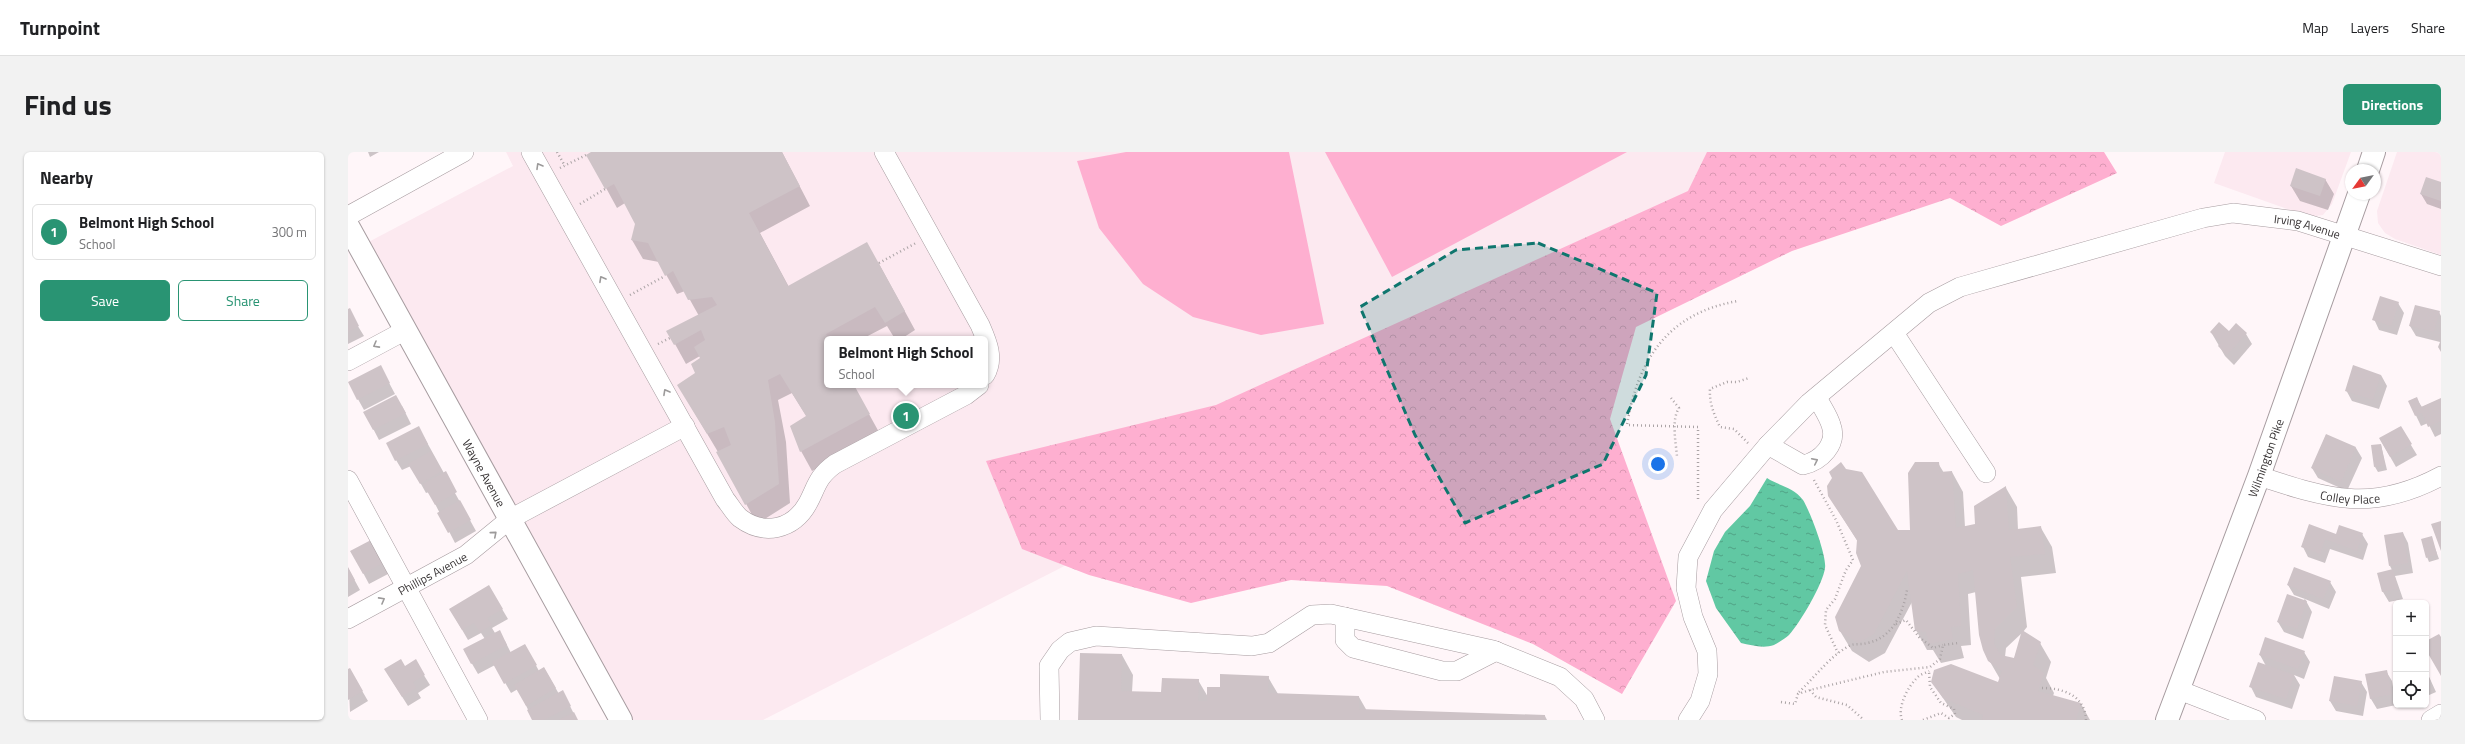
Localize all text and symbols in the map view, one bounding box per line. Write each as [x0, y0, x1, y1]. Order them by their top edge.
text: Turnpoint [20, 13, 100, 42]
text: Map [2302, 17, 2328, 38]
text: Layers [2350, 17, 2389, 38]
text: Share [2411, 17, 2445, 38]
text: Find us [24, 83, 112, 126]
button: Directions [2343, 84, 2441, 125]
one-way arrow [536, 163, 543, 170]
north arrow [2345, 164, 2381, 200]
text: Nearby [40, 165, 93, 191]
street label: Irving Avenue [2273, 209, 2343, 243]
text: Belmont High School [79, 211, 214, 234]
text: 1 [50, 222, 58, 242]
text: 300 m [271, 222, 307, 242]
text: School [79, 234, 115, 254]
one-way arrow [600, 276, 607, 283]
button: Save [40, 280, 170, 321]
button: Share [178, 280, 308, 321]
popup [824, 336, 988, 388]
one-way arrow [373, 340, 380, 347]
text: Belmont High School [838, 341, 974, 364]
text: School [838, 364, 875, 384]
one-way arrow [663, 389, 671, 397]
pin: 1 [893, 401, 919, 431]
street label: Wilmington Pike [2242, 416, 2288, 500]
street label: Wayne Avenue [458, 435, 511, 510]
your location [1648, 454, 1668, 474]
one-way arrow [1811, 458, 1818, 466]
street label: Colley Place [2319, 485, 2381, 508]
one-way arrow [489, 531, 496, 538]
street label: Phillips Avenue [394, 547, 471, 600]
one-way arrow [378, 598, 385, 605]
map controls [2393, 600, 2429, 708]
button: + [2393, 600, 2429, 636]
button: − [2393, 636, 2429, 672]
button: locate [2393, 672, 2429, 708]

